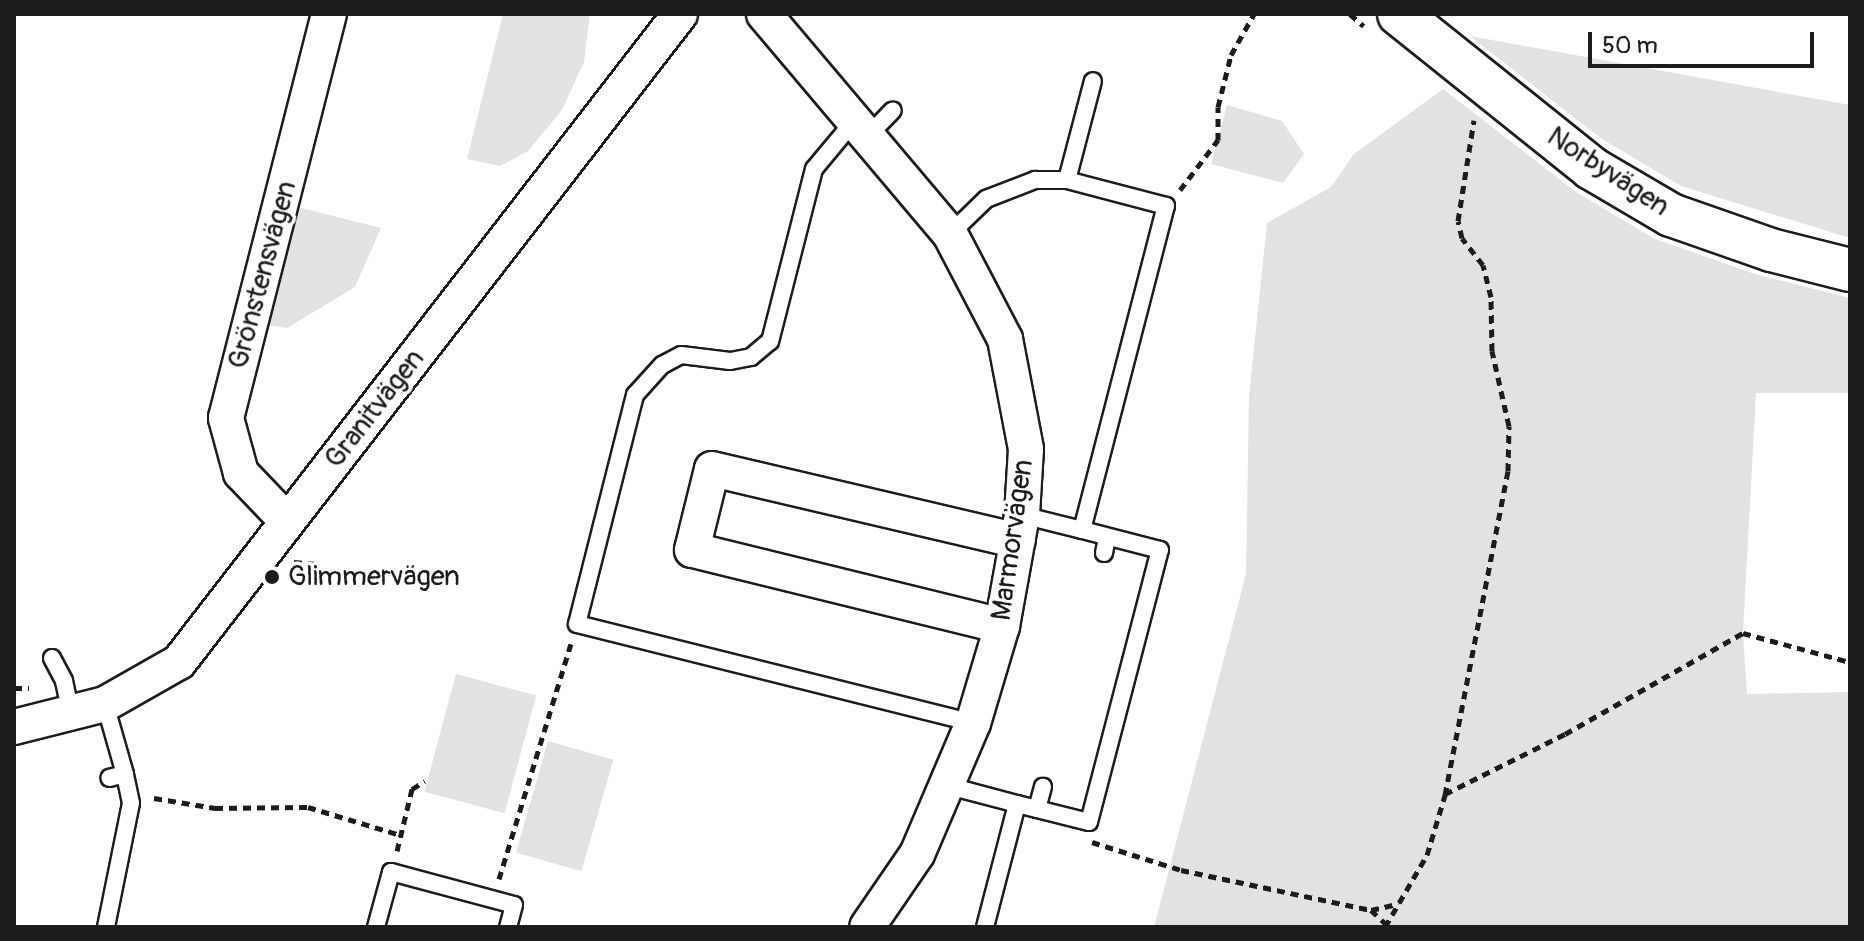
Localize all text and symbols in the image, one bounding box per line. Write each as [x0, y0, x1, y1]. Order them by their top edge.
scale bar [1592, 16, 1818, 66]
text: 50 m [1602, 31, 1658, 60]
street label: Norbyvägen [1541, 120, 1675, 224]
street label: Grönstensvägen [222, 177, 304, 373]
street label: Granitvägen [318, 343, 432, 475]
street label: Marmorvägen [985, 457, 1041, 623]
place label: Glimmervägen [288, 560, 460, 594]
marker: Glimmervägen [263, 568, 281, 586]

